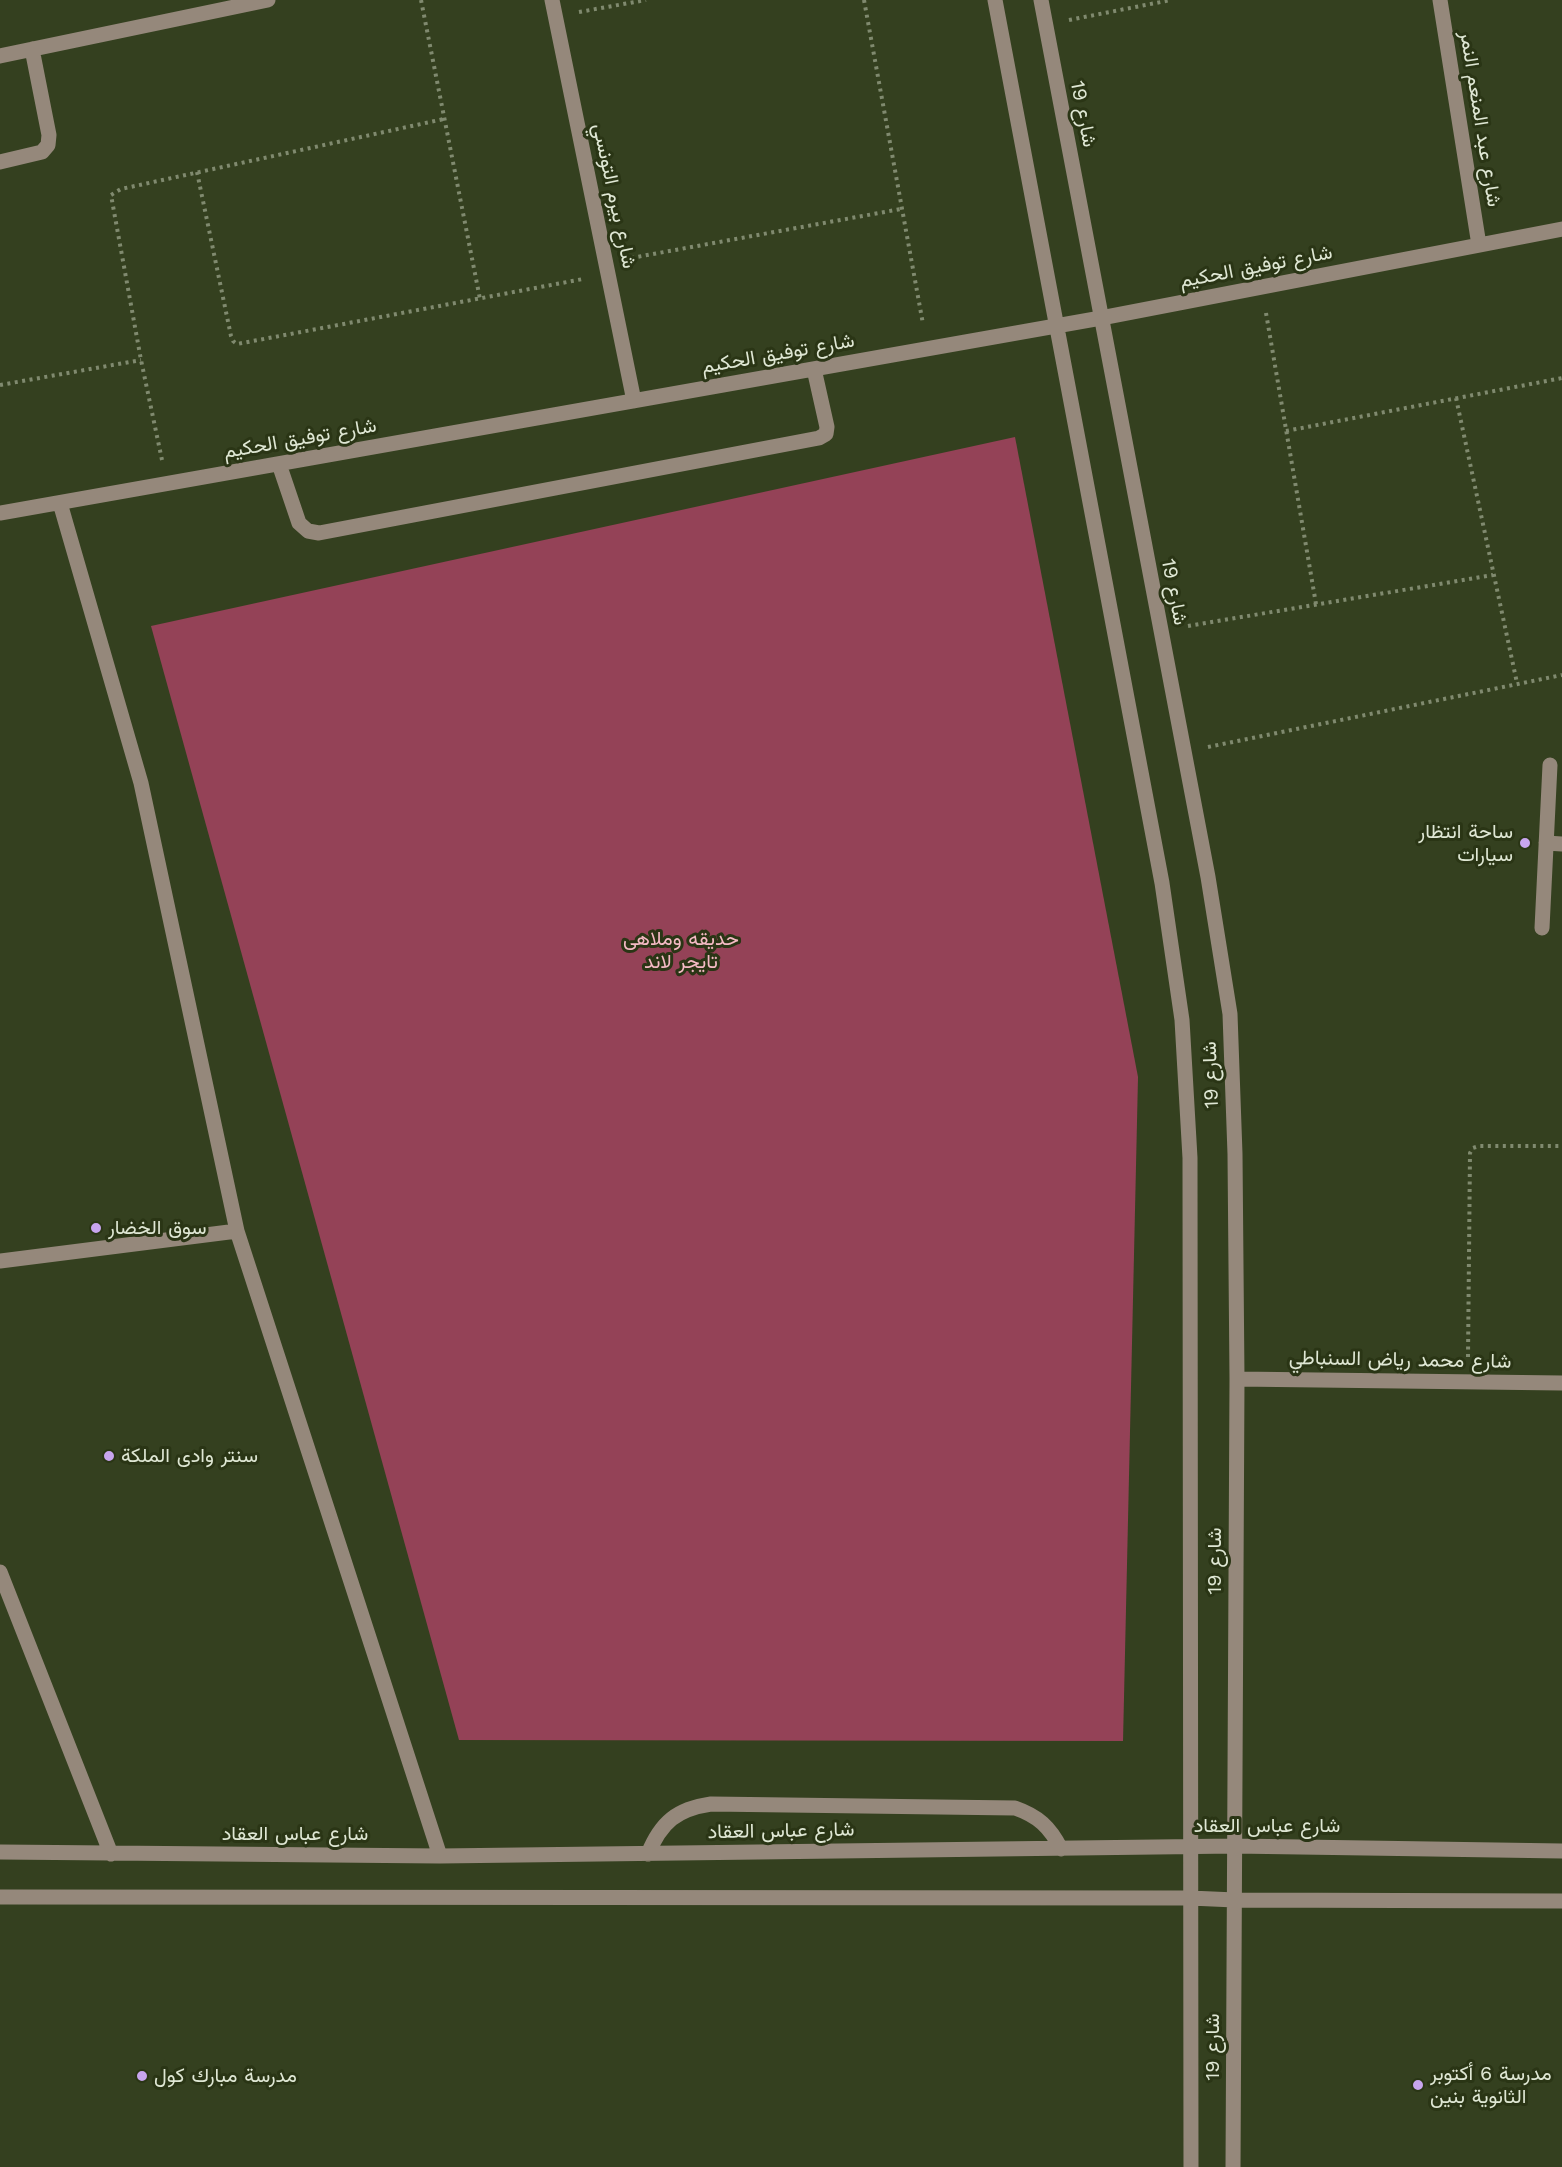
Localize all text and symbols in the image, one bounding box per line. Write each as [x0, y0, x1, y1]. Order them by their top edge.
street label: شارع عبد المنعم النمر [1454, 29, 1506, 209]
street label: شارع 19 [1065, 79, 1101, 149]
street label: شارع بيرم التونسي [587, 121, 641, 271]
street label: شارع توفيق الحكيم [1178, 240, 1334, 294]
street label: شارع توفيق الحكيم [700, 329, 856, 379]
street label: شارع توفيق الحكيم [222, 414, 378, 464]
street label: شارع 19 [1156, 557, 1192, 627]
place label: ساحة انتظار سيارات [1418, 820, 1513, 867]
marker: ساحة انتظار سيارات [1518, 836, 1532, 850]
park label: حديقه وملاهى تايجر لاند [623, 927, 739, 974]
street label: شارع 19 [1198, 1041, 1224, 1109]
place label: سوق الخضار [108, 1216, 207, 1240]
marker: سوق الخضار [89, 1221, 103, 1235]
street label: شارع محمد رياض السنباطي [1289, 1346, 1511, 1374]
place label: سنتر وادى الملكة [121, 1444, 258, 1468]
marker: سنتر وادى الملكة [102, 1449, 116, 1463]
street label: شارع 19 [1203, 1527, 1227, 1595]
street label: شارع عباس العقاد [1194, 1814, 1340, 1838]
street label: شارع عباس العقاد [707, 1818, 855, 1844]
street label: شارع عباس العقاد [222, 1822, 368, 1846]
street label: شارع 19 [1201, 2013, 1225, 2081]
place label: مدرسة 6 أكتوبر الثانوية بنين [1430, 2062, 1552, 2109]
place label: مدرسة مبارك كول [154, 2064, 297, 2088]
marker: مدرسة مبارك كول [135, 2069, 149, 2083]
marker: مدرسة 6 أكتوبر الثانوية بنين [1411, 2078, 1425, 2092]

